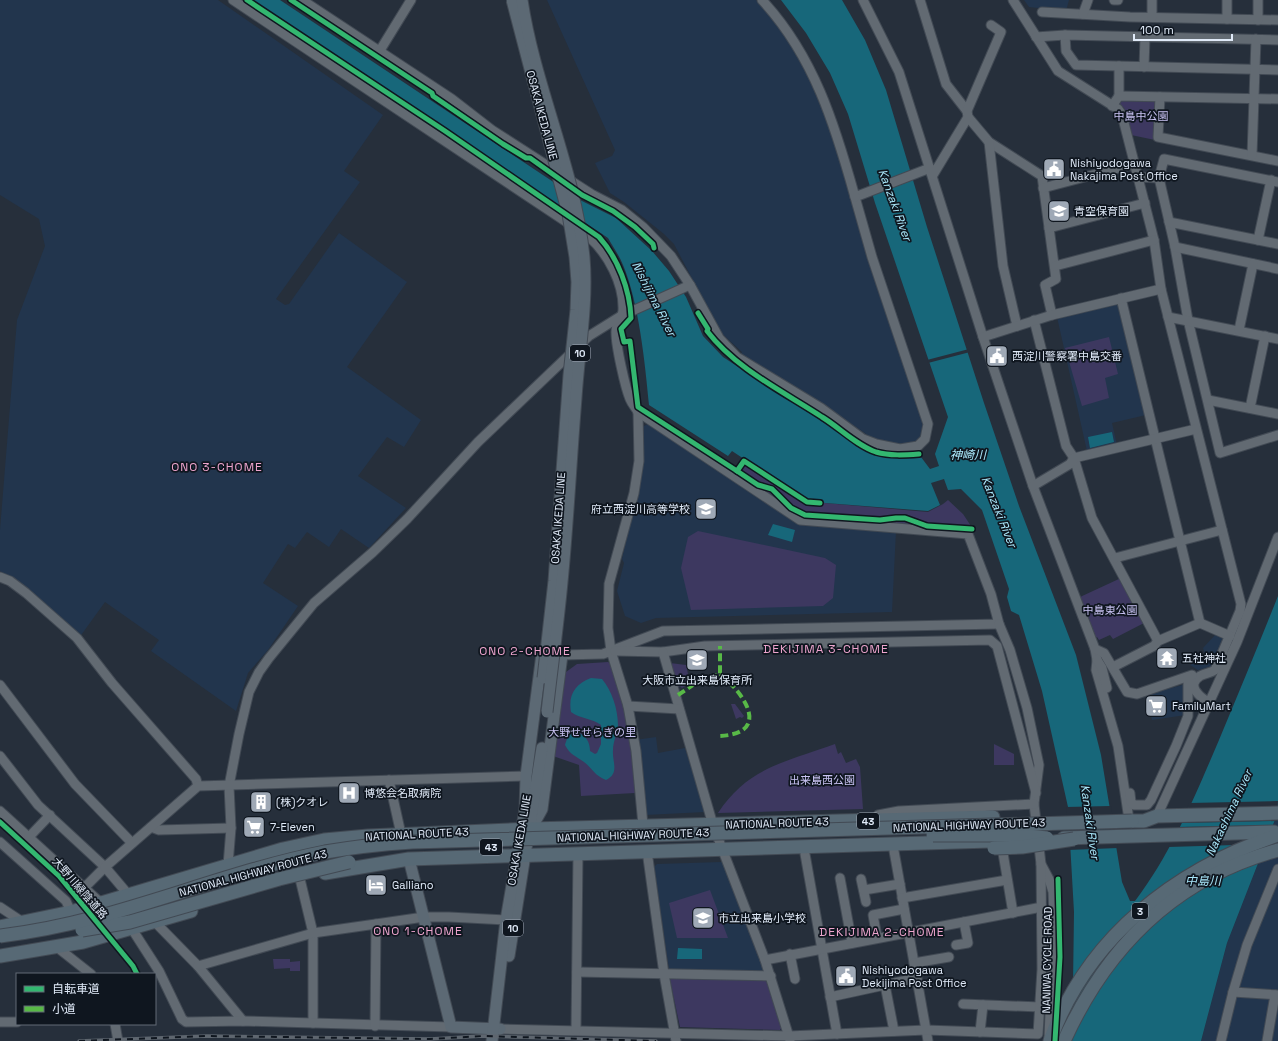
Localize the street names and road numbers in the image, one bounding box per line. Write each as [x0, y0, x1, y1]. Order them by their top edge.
street label: OSAKA IKEDA LINE [523, 69, 561, 161]
road number: 10 [570, 345, 590, 361]
street label: OSAKA IKEDA LINE [548, 472, 568, 564]
street label: OSAKA IKEDA LINE [504, 794, 534, 886]
road number: 43 [857, 813, 879, 829]
street label: NATIONAL ROUTE 43 [725, 814, 829, 832]
street label: NATIONAL HIGHWAY ROUTE 43 [893, 815, 1046, 835]
street label: NATIONAL ROUTE 43 [365, 824, 469, 844]
street label: NATIONAL HIGHWAY ROUTE 43 [557, 825, 710, 845]
road number: 43 [480, 839, 502, 855]
street label: NATIONAL HIGHWAY ROUTE 43 [178, 846, 329, 900]
street label: 大野川緑陰道路 [49, 854, 111, 922]
road number: 3 [1132, 903, 1148, 919]
street label: NANIWA CYCLE ROAD [1039, 906, 1055, 1014]
road number: 10 [503, 920, 523, 936]

